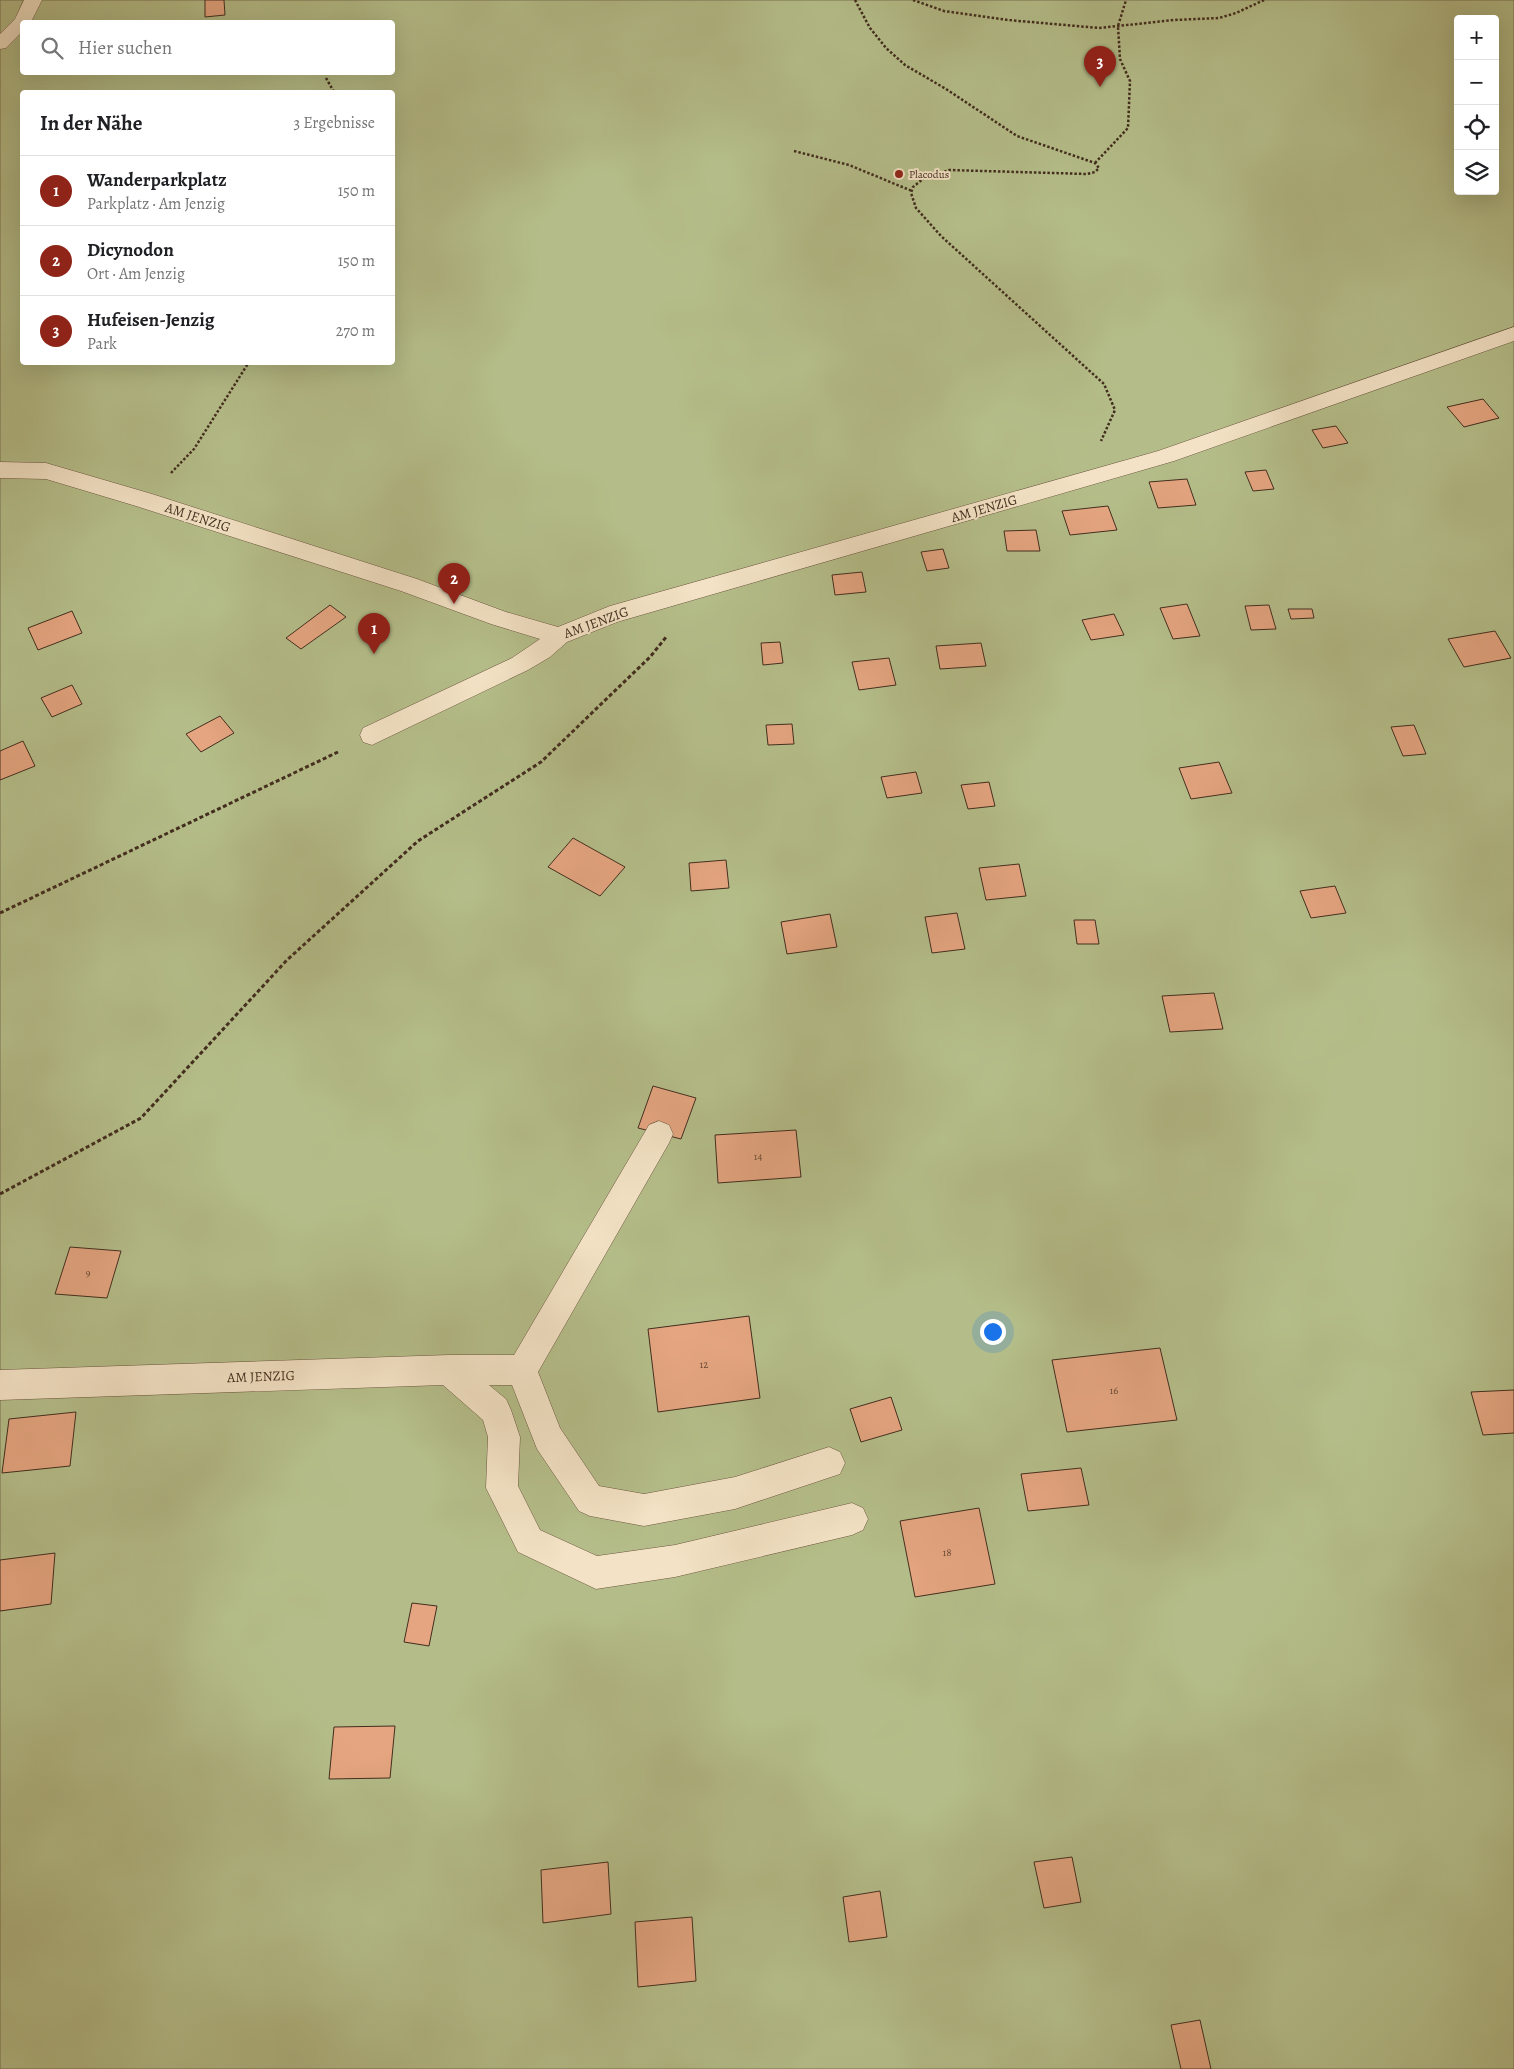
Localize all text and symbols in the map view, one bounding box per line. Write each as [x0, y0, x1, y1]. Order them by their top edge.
map controls [1454, 15, 1499, 195]
button: + [1454, 15, 1499, 60]
search box [20, 20, 395, 75]
icon: search [38, 34, 66, 62]
text: Hier suchen [78, 35, 172, 61]
pin: 3 [1084, 46, 1116, 87]
button: − [1454, 60, 1499, 105]
button: locate [1454, 105, 1499, 150]
text: In der Nähe [40, 109, 142, 137]
text: 3 Ergebnisse [293, 112, 375, 134]
button: layers [1454, 150, 1499, 195]
text: Wanderparkplatz [87, 167, 227, 193]
place label: Placodus [909, 167, 949, 182]
marker: Placodus [893, 168, 905, 180]
text: 1 [53, 180, 59, 202]
text: 150 m [338, 180, 375, 202]
text: Parkplatz · Am Jenzig [87, 193, 225, 215]
text: Dicynodon [87, 237, 174, 263]
text: 2 [52, 250, 60, 272]
text: 150 m [338, 250, 375, 272]
text: Ort · Am Jenzig [87, 263, 185, 285]
text: Hufeisen-Jenzig [87, 307, 215, 333]
text: 3 [53, 320, 59, 342]
text: 270 m [336, 320, 375, 342]
text: Park [87, 333, 117, 355]
street label: AM JENZIG [948, 490, 1019, 527]
street label: AM JENZIG [162, 498, 233, 537]
pin: 2 [438, 563, 470, 604]
street label: AM JENZIG [560, 602, 631, 643]
pin: 1 [358, 613, 390, 654]
house number: 14 [754, 1149, 762, 1164]
house number: 9 [85, 1265, 91, 1280]
your location [980, 1319, 1006, 1345]
house number: 12 [700, 1357, 709, 1372]
street label: AM JENZIG [226, 1366, 295, 1387]
house number: 16 [1110, 1383, 1118, 1398]
house number: 18 [942, 1545, 952, 1560]

